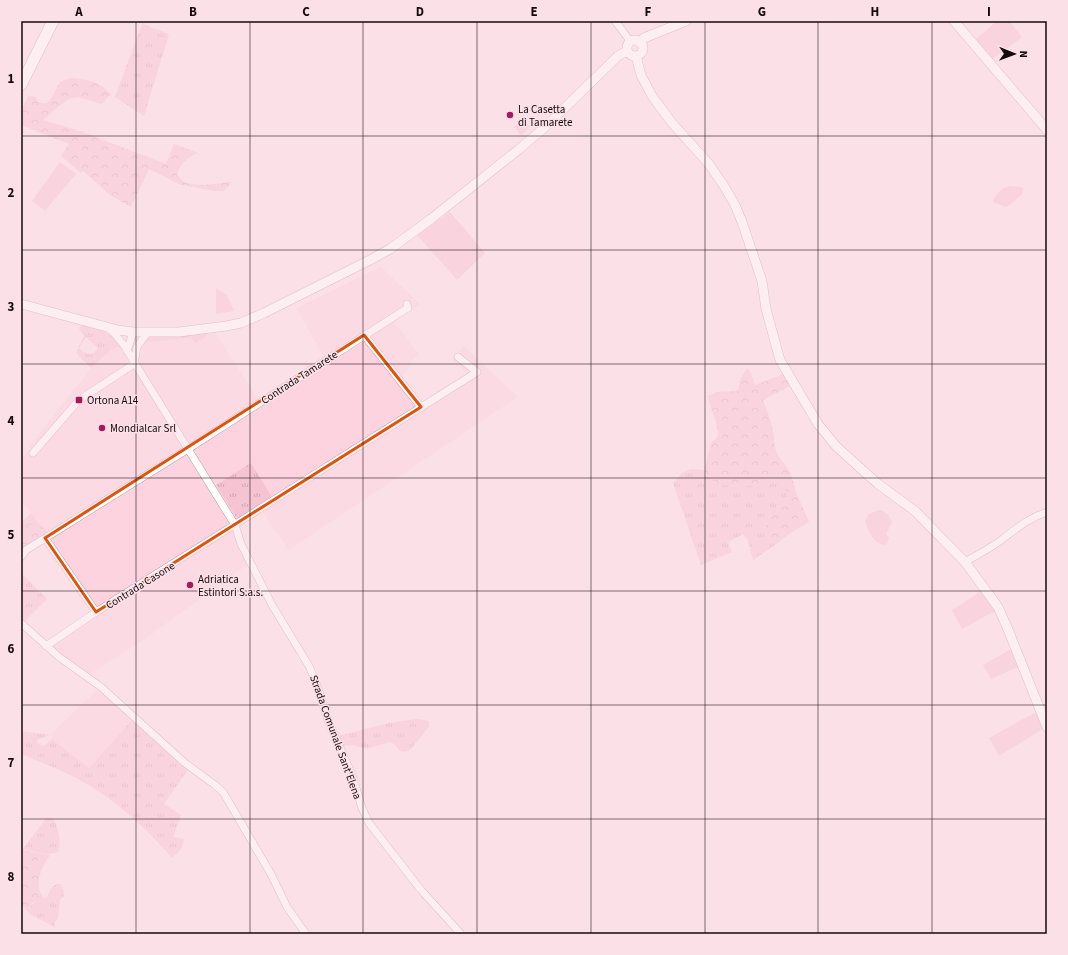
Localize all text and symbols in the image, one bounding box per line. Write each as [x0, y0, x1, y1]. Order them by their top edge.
text: A [74, 3, 83, 21]
text: B [189, 3, 197, 21]
text: C [302, 3, 310, 21]
text: D [416, 3, 424, 21]
text: E [530, 3, 538, 21]
text: F [645, 3, 652, 21]
text: G [758, 3, 766, 21]
text: H [871, 3, 879, 21]
text: I [987, 3, 991, 21]
north arrow [994, 34, 1034, 74]
text: N [1016, 50, 1031, 58]
text: 1 [8, 70, 15, 88]
place label: La Casetta di Tamarete [518, 102, 573, 130]
marker: La Casetta di Tamarete [505, 110, 515, 120]
text: 2 [8, 184, 15, 202]
text: 3 [8, 298, 15, 316]
street label: Contrada Tamarete [258, 347, 341, 408]
place label: Ortona A14 [87, 393, 139, 408]
marker: Ortona A14 [74, 395, 84, 405]
text: 4 [8, 412, 15, 430]
place label: Mondialcar Srl [110, 421, 176, 436]
marker: Mondialcar Srl [97, 423, 107, 433]
text: 5 [8, 526, 15, 544]
street label: Contrada Casone [103, 558, 178, 613]
place label: Adriatica Estintori S.a.s. [198, 572, 263, 600]
marker: Adriatica Estintori S.a.s. [185, 580, 195, 590]
text: 6 [8, 640, 15, 658]
street label: Strada Comunale Sant'Elena [306, 673, 365, 801]
text: 7 [8, 754, 15, 772]
text: 8 [8, 868, 15, 886]

